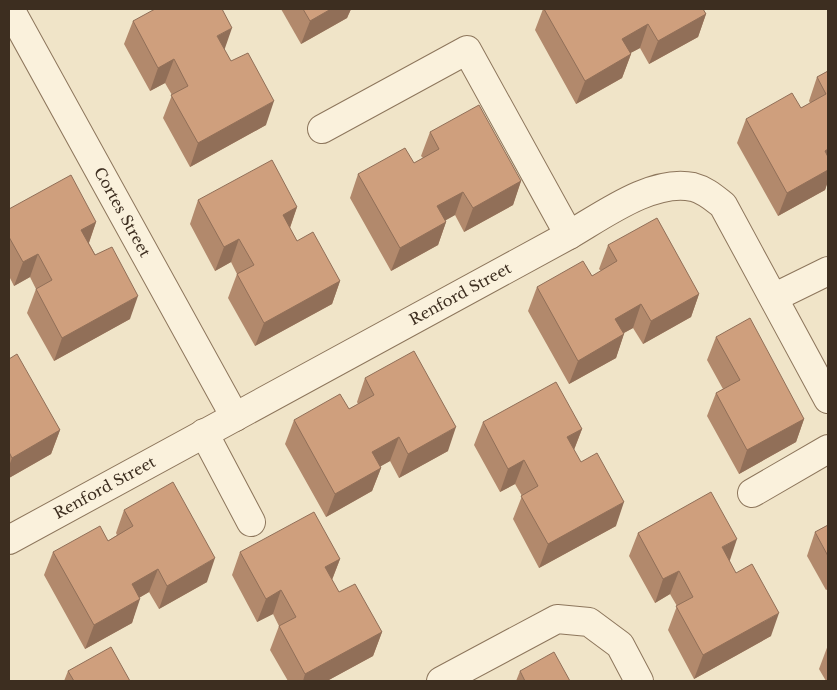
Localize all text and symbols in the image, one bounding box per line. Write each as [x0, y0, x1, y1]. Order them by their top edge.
street label: Cortes Street [90, 164, 155, 260]
street label: Renford Street [406, 258, 515, 329]
street label: Renford Street [50, 452, 159, 523]

